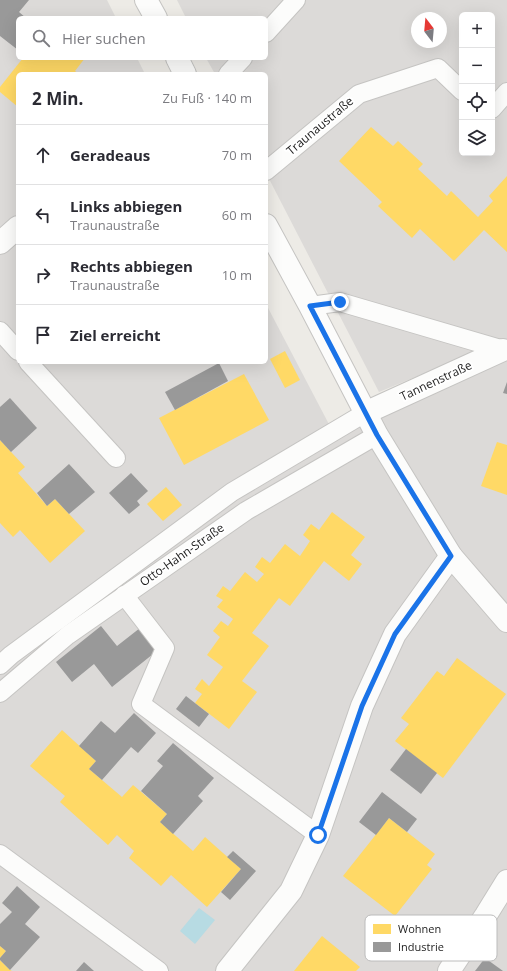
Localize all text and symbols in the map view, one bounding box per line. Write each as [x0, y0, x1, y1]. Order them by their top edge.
north arrow [411, 12, 447, 48]
map controls [459, 12, 495, 156]
button: + [459, 12, 495, 48]
search box [16, 16, 268, 60]
icon: search [30, 27, 52, 49]
text: Hier suchen [62, 28, 146, 48]
button: − [459, 48, 495, 84]
button: locate [459, 84, 495, 120]
text: 2 Min. [32, 87, 83, 110]
text: Zu Fuß · 140 m [163, 89, 252, 107]
street label: Traunaustraße [283, 92, 357, 159]
button: layers [459, 120, 495, 156]
icon: ahead [32, 144, 54, 166]
text: Geradeaus [70, 145, 150, 165]
text: 70 m [222, 146, 252, 164]
text: Links abbiegen [70, 196, 182, 216]
icon: left [32, 204, 54, 226]
text: 60 m [222, 206, 252, 224]
text: Traunaustraße [70, 216, 160, 234]
text: Rechts abbiegen [70, 256, 193, 276]
icon: right [32, 264, 54, 286]
text: 10 m [222, 266, 252, 284]
text: Traunaustraße [70, 276, 160, 294]
route end [331, 293, 349, 311]
icon: arrive [32, 324, 54, 346]
text: Ziel erreicht [70, 325, 161, 345]
street label: Tannenstraße [397, 356, 475, 405]
street label: Otto-Hahn-Straße [136, 519, 228, 590]
route start [309, 826, 327, 844]
legend [365, 915, 497, 961]
text: Wohnen [398, 921, 441, 936]
text: Industrie [398, 939, 444, 954]

